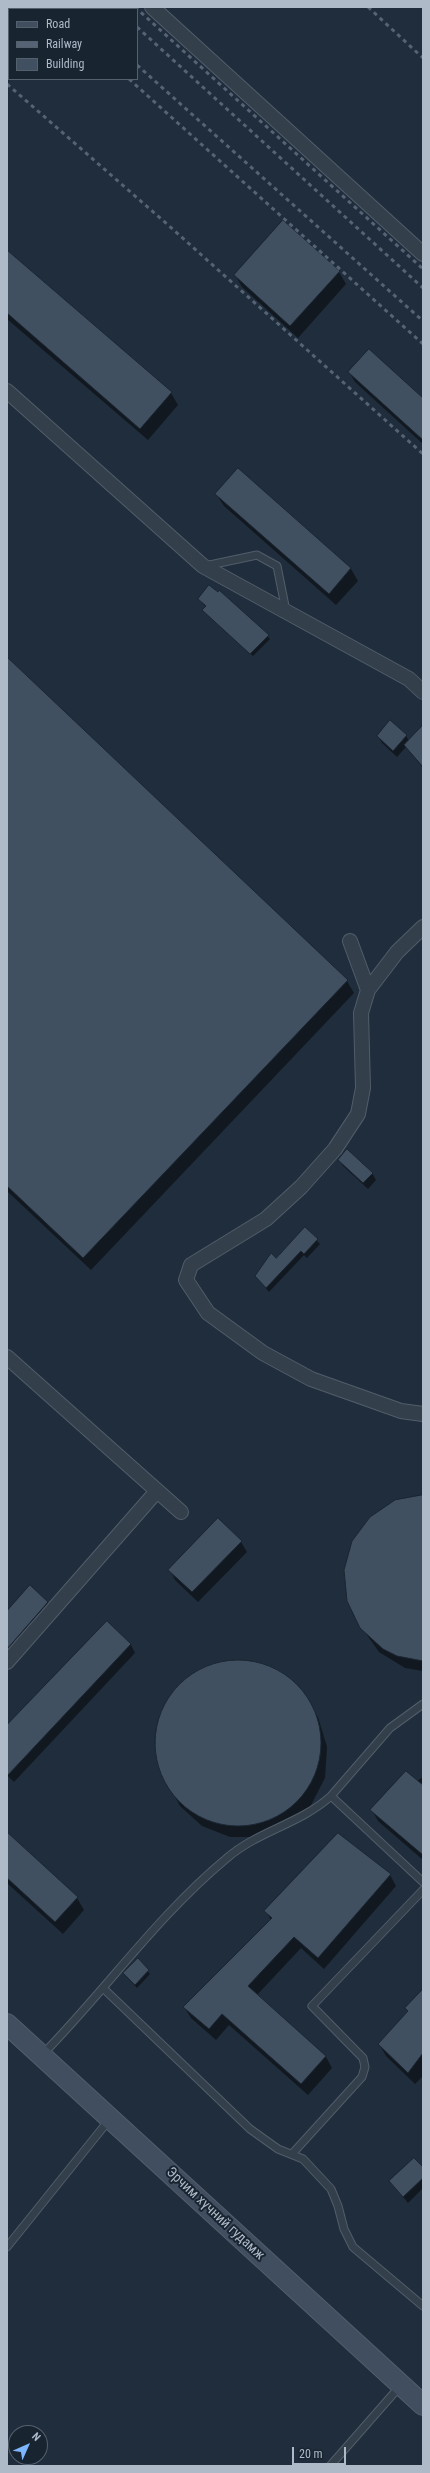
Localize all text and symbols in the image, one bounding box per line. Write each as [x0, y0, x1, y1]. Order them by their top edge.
legend [8, 8, 138, 80]
text: Road [46, 17, 70, 31]
text: Railway [46, 37, 82, 51]
text: Building [46, 57, 84, 71]
street label: Эрчим хүчний гудамж [162, 2164, 268, 2264]
north arrow [8, 2425, 48, 2465]
text: N [29, 2430, 43, 2444]
scale bar [294, 2439, 348, 2465]
text: 20 m [299, 2447, 323, 2461]

